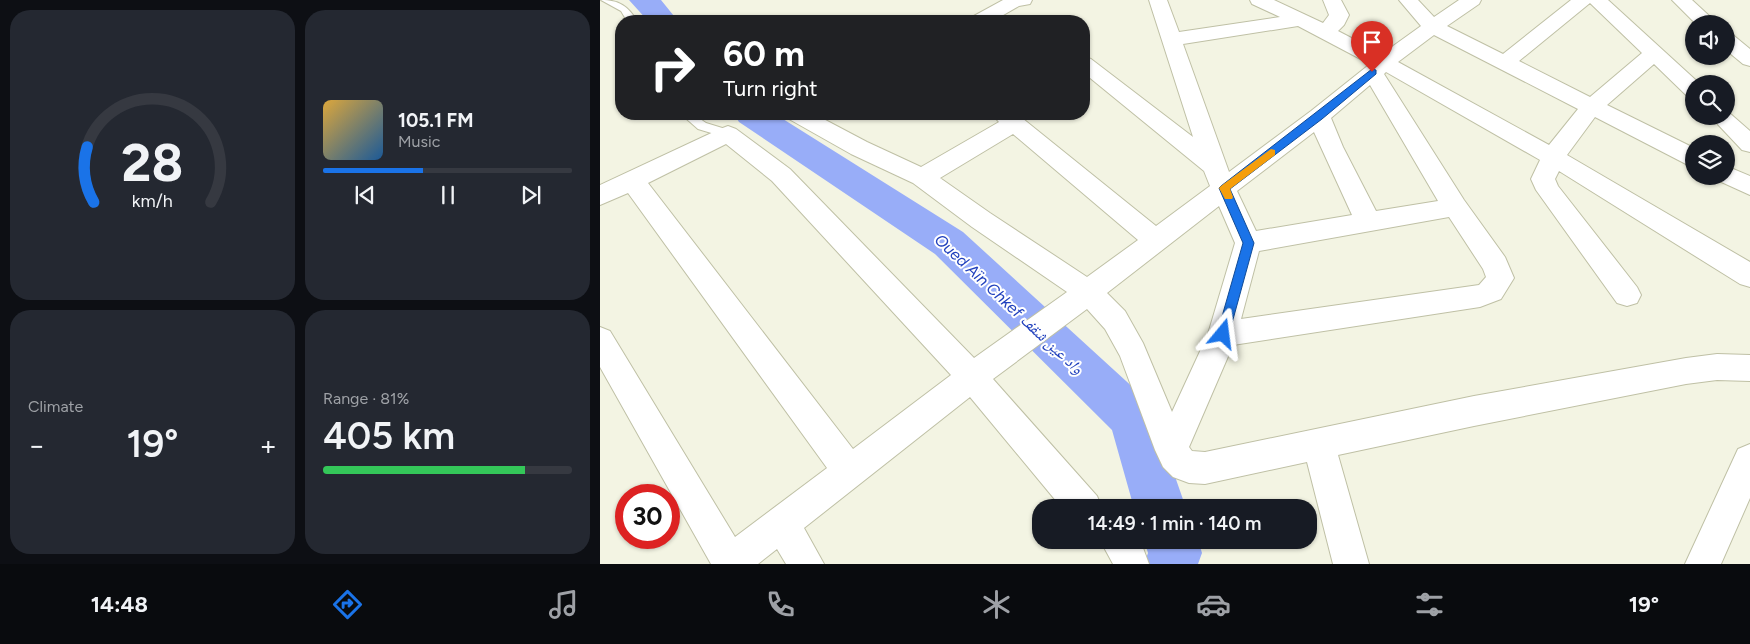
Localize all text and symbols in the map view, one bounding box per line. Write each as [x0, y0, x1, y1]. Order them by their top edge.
map controls [1685, 15, 1735, 185]
button: sound [1685, 15, 1735, 65]
pin [1351, 21, 1393, 72]
icon: arrive [1358, 28, 1386, 56]
text: 60 m [723, 33, 805, 75]
icon: right [640, 35, 705, 100]
text: Turn right [723, 75, 818, 102]
button: search [1685, 75, 1735, 125]
text: 105.1 FM [398, 109, 473, 132]
text: 28 [122, 132, 183, 194]
text: Music [398, 132, 440, 151]
button: layers [1685, 135, 1735, 185]
icon: previous [351, 181, 379, 209]
icon: pause [434, 181, 462, 209]
icon: next [517, 181, 545, 209]
text: km/h [132, 190, 173, 211]
water label: Oued Aïn Chkef واد عين شقف [930, 230, 1088, 379]
position arrow [1196, 307, 1248, 359]
text: Range · 81% [323, 389, 409, 408]
text: Climate [28, 397, 83, 416]
text: 405 km [323, 413, 455, 459]
text: 19° [127, 421, 178, 467]
text: − [28, 428, 45, 462]
text: + [260, 428, 277, 462]
speed limit sign: 30 [615, 484, 680, 549]
text: 14:49 · 1 min · 140 m [1088, 512, 1261, 535]
icon: directions [330, 587, 365, 622]
icon: music [546, 587, 581, 622]
icon: phone [763, 587, 798, 622]
icon: climate [979, 587, 1014, 622]
icon: car [1196, 587, 1231, 622]
icon: filters [1412, 587, 1447, 622]
text: 14:48 [91, 591, 148, 618]
text: 19° [1629, 591, 1659, 618]

